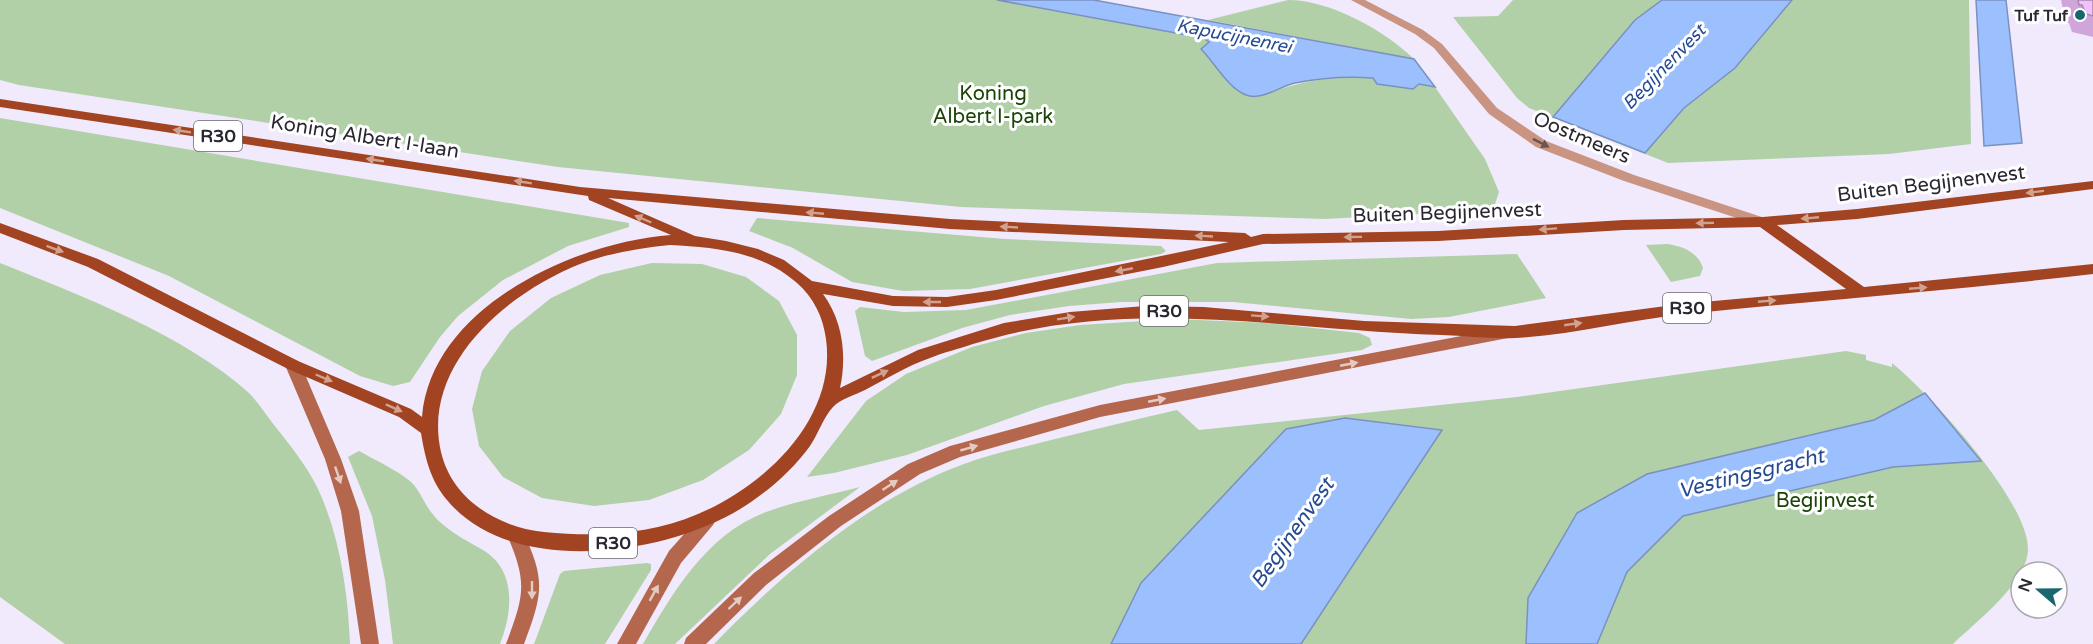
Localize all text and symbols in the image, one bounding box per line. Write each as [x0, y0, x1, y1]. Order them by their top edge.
place label: Tuf Tuf [2014, 6, 2069, 26]
marker: Tuf Tuf [2073, 8, 2087, 22]
water label: Kapucijnenrei [1175, 14, 1296, 58]
water label: Begijnenvest [1618, 18, 1712, 114]
park label: Koning Albert I-park [933, 82, 1053, 129]
street label: Oostmeers [1529, 107, 1634, 169]
street label: Koning Albert I-laan [269, 110, 461, 164]
road number: R30 [194, 121, 242, 151]
one-way arrow [172, 126, 191, 135]
one-way arrow [1533, 138, 1550, 148]
one-way arrow [365, 155, 384, 164]
street label: Buiten Begijnenvest [1836, 161, 2027, 207]
one-way arrow [513, 178, 532, 187]
one-way arrow [2025, 187, 2044, 197]
street label: Buiten Begijnenvest [1352, 198, 1542, 228]
one-way arrow [805, 208, 824, 218]
one-way arrow [1801, 213, 1820, 223]
one-way arrow [635, 214, 652, 223]
one-way arrow [1695, 218, 1714, 228]
one-way arrow [1000, 222, 1019, 232]
one-way arrow [1538, 225, 1557, 234]
one-way arrow [1195, 231, 1214, 240]
one-way arrow [1344, 233, 1363, 242]
one-way arrow [46, 244, 64, 254]
one-way arrow [1114, 266, 1133, 275]
one-way arrow [1909, 283, 1928, 292]
road number: R30 [1663, 293, 1711, 323]
road number: R30 [1140, 296, 1188, 326]
one-way arrow [1757, 296, 1776, 306]
one-way arrow [922, 297, 941, 307]
one-way arrow [1251, 311, 1270, 321]
one-way arrow [1057, 314, 1076, 323]
one-way arrow [1564, 319, 1583, 328]
one-way arrow [1340, 359, 1359, 368]
one-way arrow [871, 369, 889, 378]
one-way arrow [316, 373, 334, 383]
one-way arrow [1148, 395, 1167, 404]
one-way arrow [385, 404, 403, 414]
one-way arrow [960, 443, 978, 452]
water label: Vestingsgracht [1676, 443, 1829, 504]
one-way arrow [334, 467, 344, 485]
water label: Begijnenvest [1245, 472, 1341, 593]
one-way arrow [881, 479, 898, 490]
park label: Begijnvest [1776, 489, 1875, 513]
road number: R30 [589, 528, 637, 558]
north arrow [2009, 560, 2069, 620]
text: N [2014, 576, 2037, 595]
one-way arrow [527, 580, 537, 599]
one-way arrow [649, 585, 660, 601]
one-way arrow [728, 597, 742, 611]

